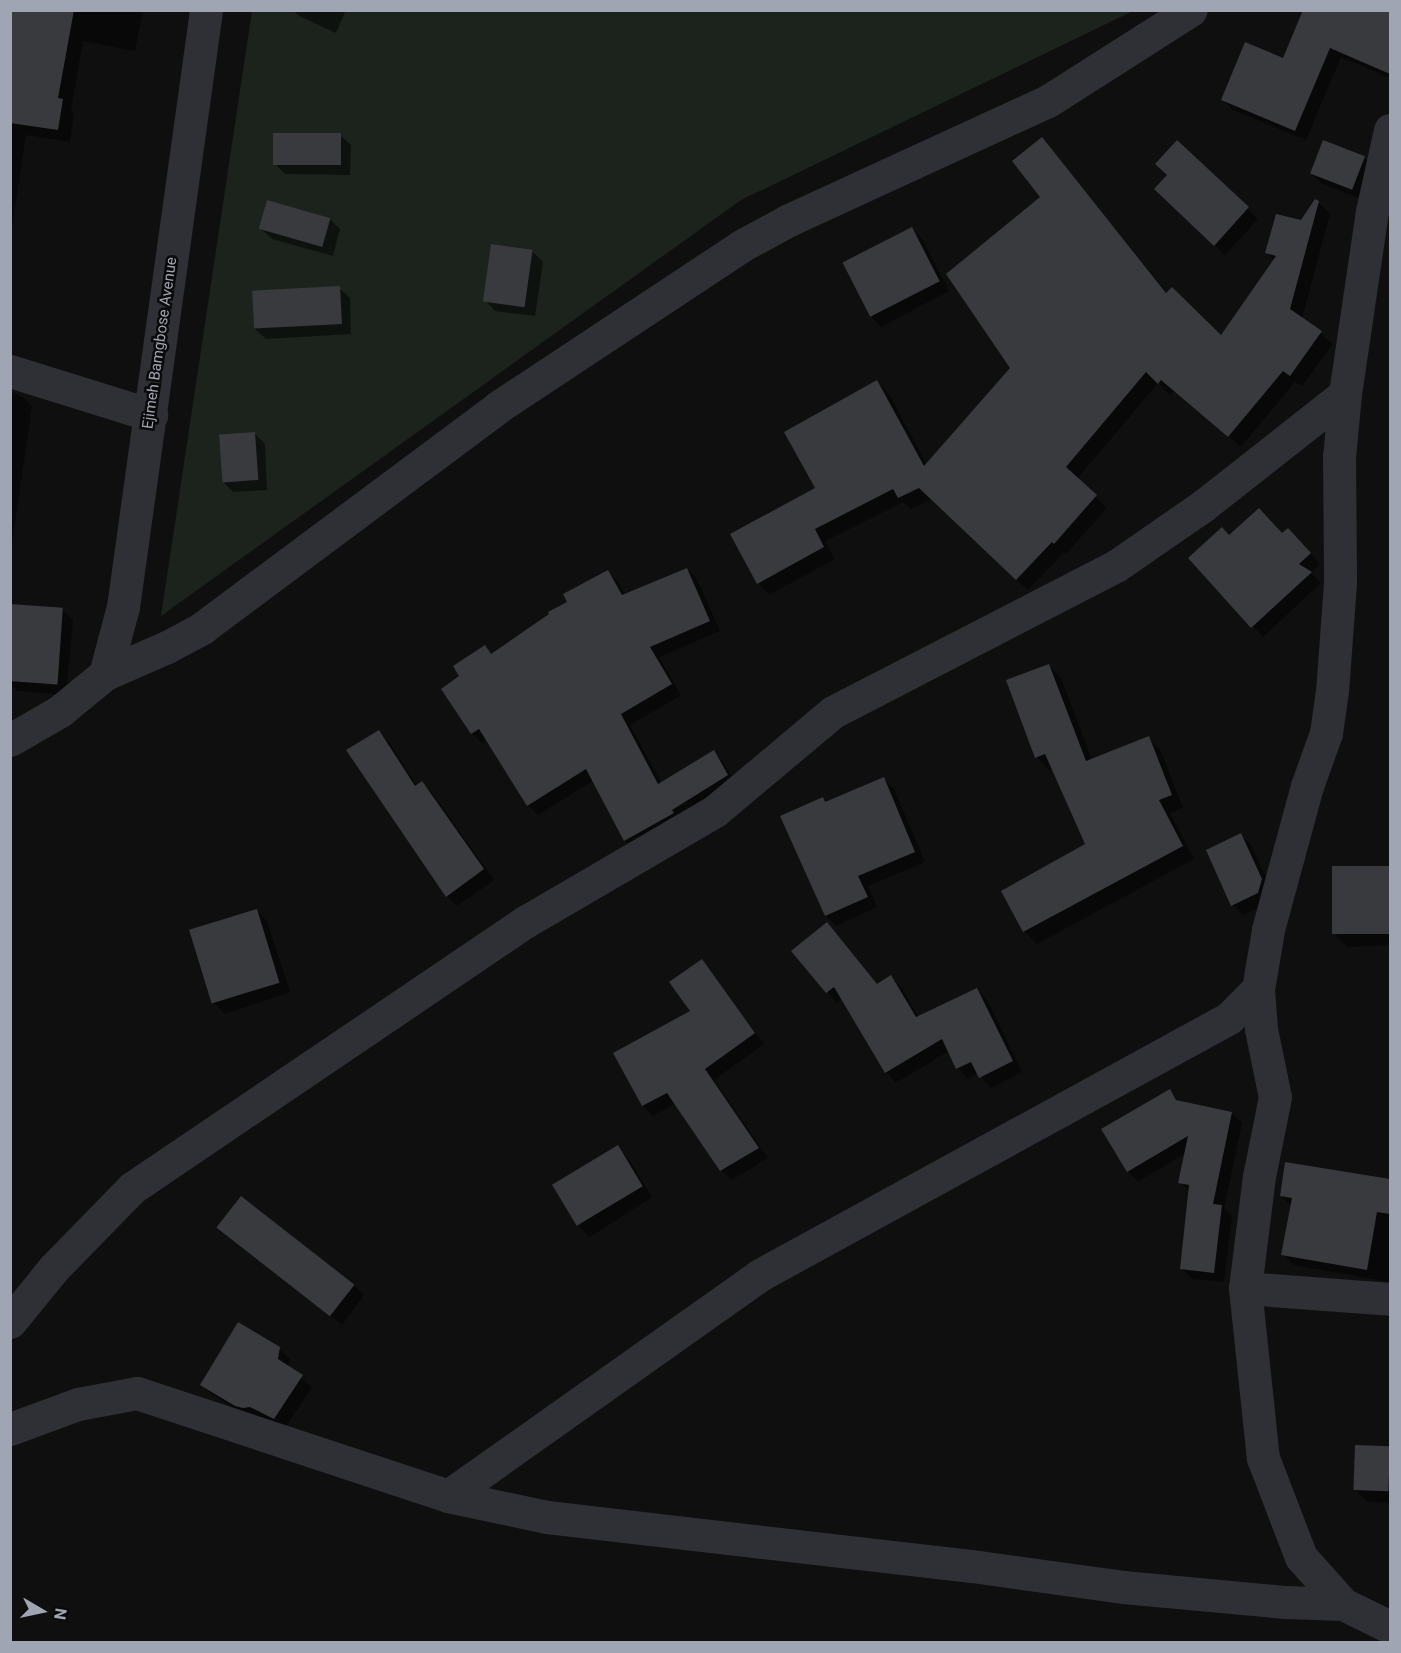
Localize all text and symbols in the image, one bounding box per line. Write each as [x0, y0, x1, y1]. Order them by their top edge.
street label: Ejimeh Bamgbose Avenue [139, 256, 181, 430]
north arrow [12, 1581, 72, 1641]
text: N [50, 1607, 71, 1621]

